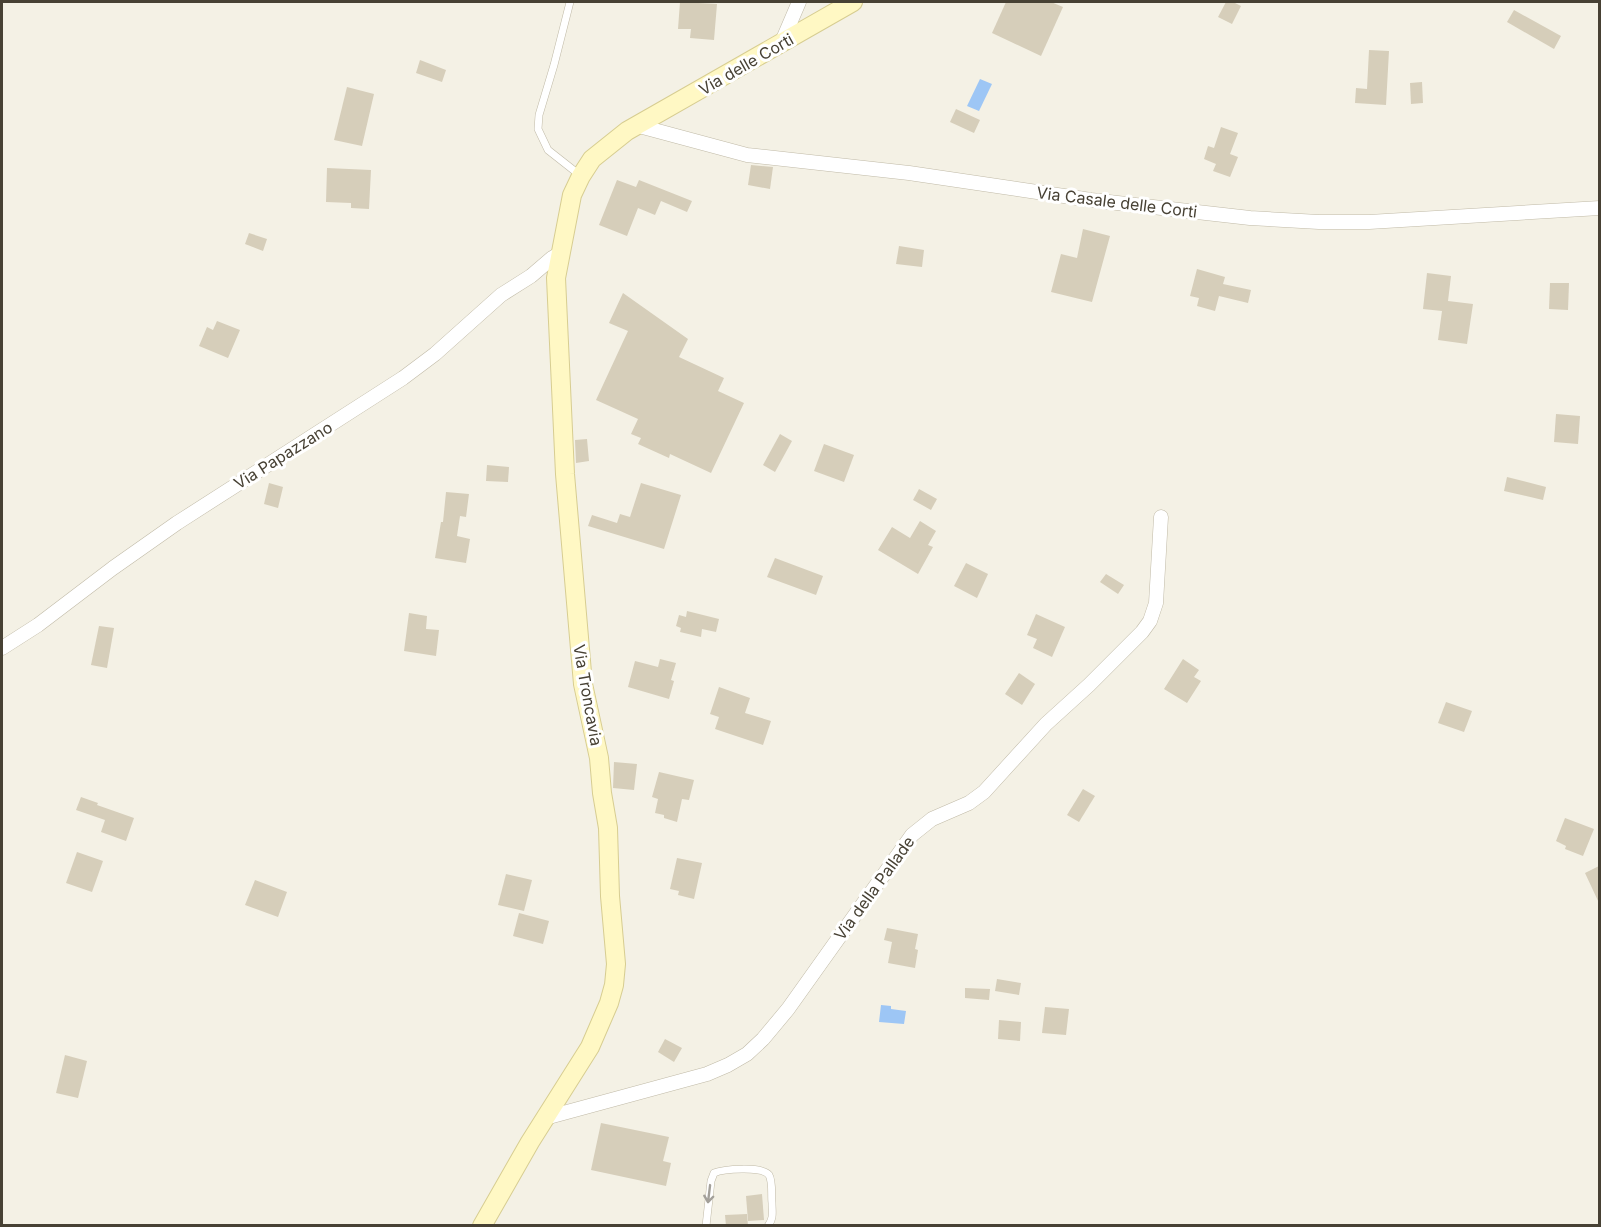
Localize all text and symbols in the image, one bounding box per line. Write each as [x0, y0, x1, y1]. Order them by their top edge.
street label: Via delle Corti [695, 29, 797, 99]
street label: Via Casale delle Corti [1036, 182, 1198, 222]
street label: Via Papazzano [230, 417, 336, 493]
street label: Via Troncavia [569, 643, 607, 747]
street label: Via della Pallade [830, 832, 918, 944]
one-way arrow [704, 1183, 715, 1203]

